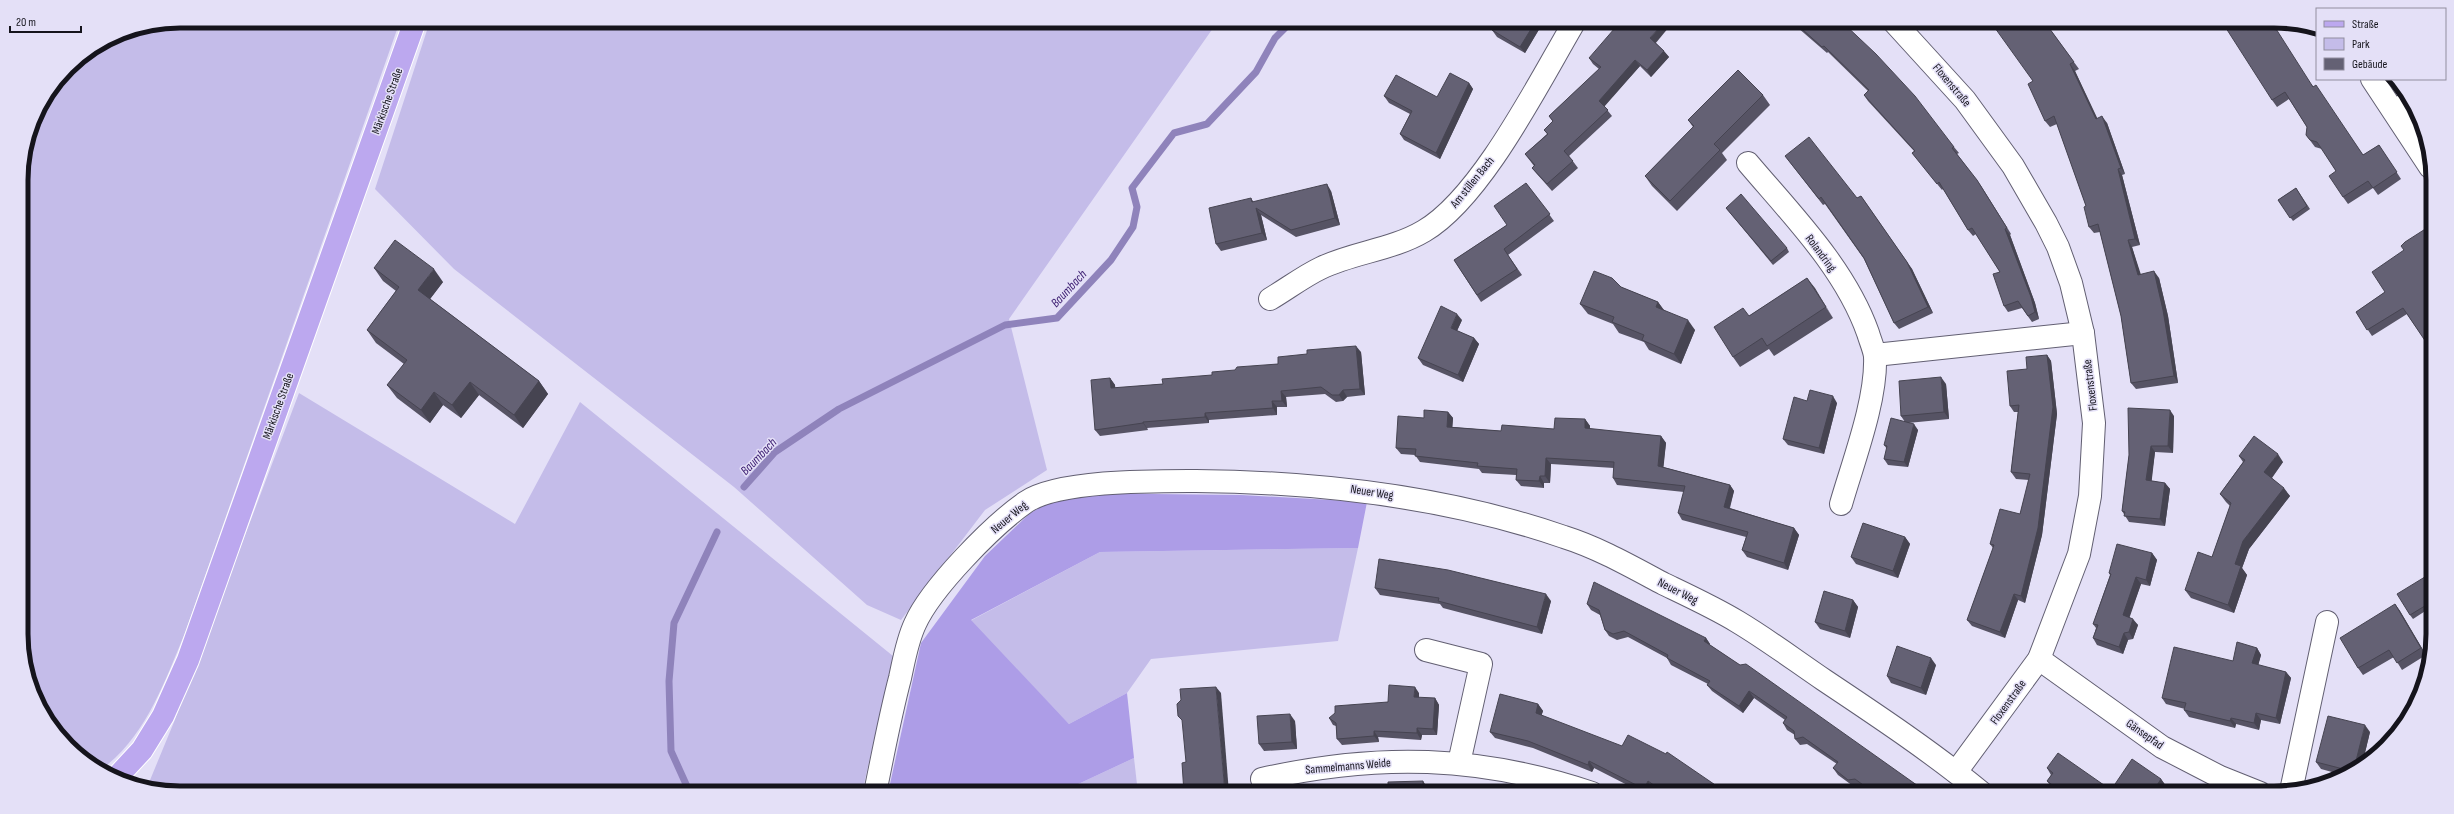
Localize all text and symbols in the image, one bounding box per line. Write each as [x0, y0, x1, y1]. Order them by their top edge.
scale bar [10, 8, 81, 34]
legend [2316, 8, 2446, 80]
text: 20 m [16, 15, 36, 30]
text: Straße [2352, 17, 2379, 32]
text: Park [2352, 37, 2370, 52]
text: Gebäude [2352, 57, 2387, 72]
street label: Floxenstraße [1929, 61, 1974, 110]
street label: Märkische Straße [369, 66, 406, 136]
street label: Am stillen Bach [1447, 154, 1498, 212]
street label: Rolandring [1802, 232, 1840, 275]
water label: Baumbach [1047, 266, 1090, 311]
street label: Floxenstraße [2080, 358, 2101, 411]
street label: Märkische Straße [260, 371, 297, 441]
water label: Baumbach [737, 434, 781, 479]
street label: Neuer Weg [1349, 482, 1395, 503]
street label: Neuer Weg [988, 498, 1031, 537]
street label: Neuer Weg [1655, 575, 1701, 608]
street label: Floxenstraße [1987, 677, 2030, 728]
street label: Gänsepfad [2123, 716, 2167, 753]
street label: Sammelmanns Weide [1305, 755, 1391, 778]

